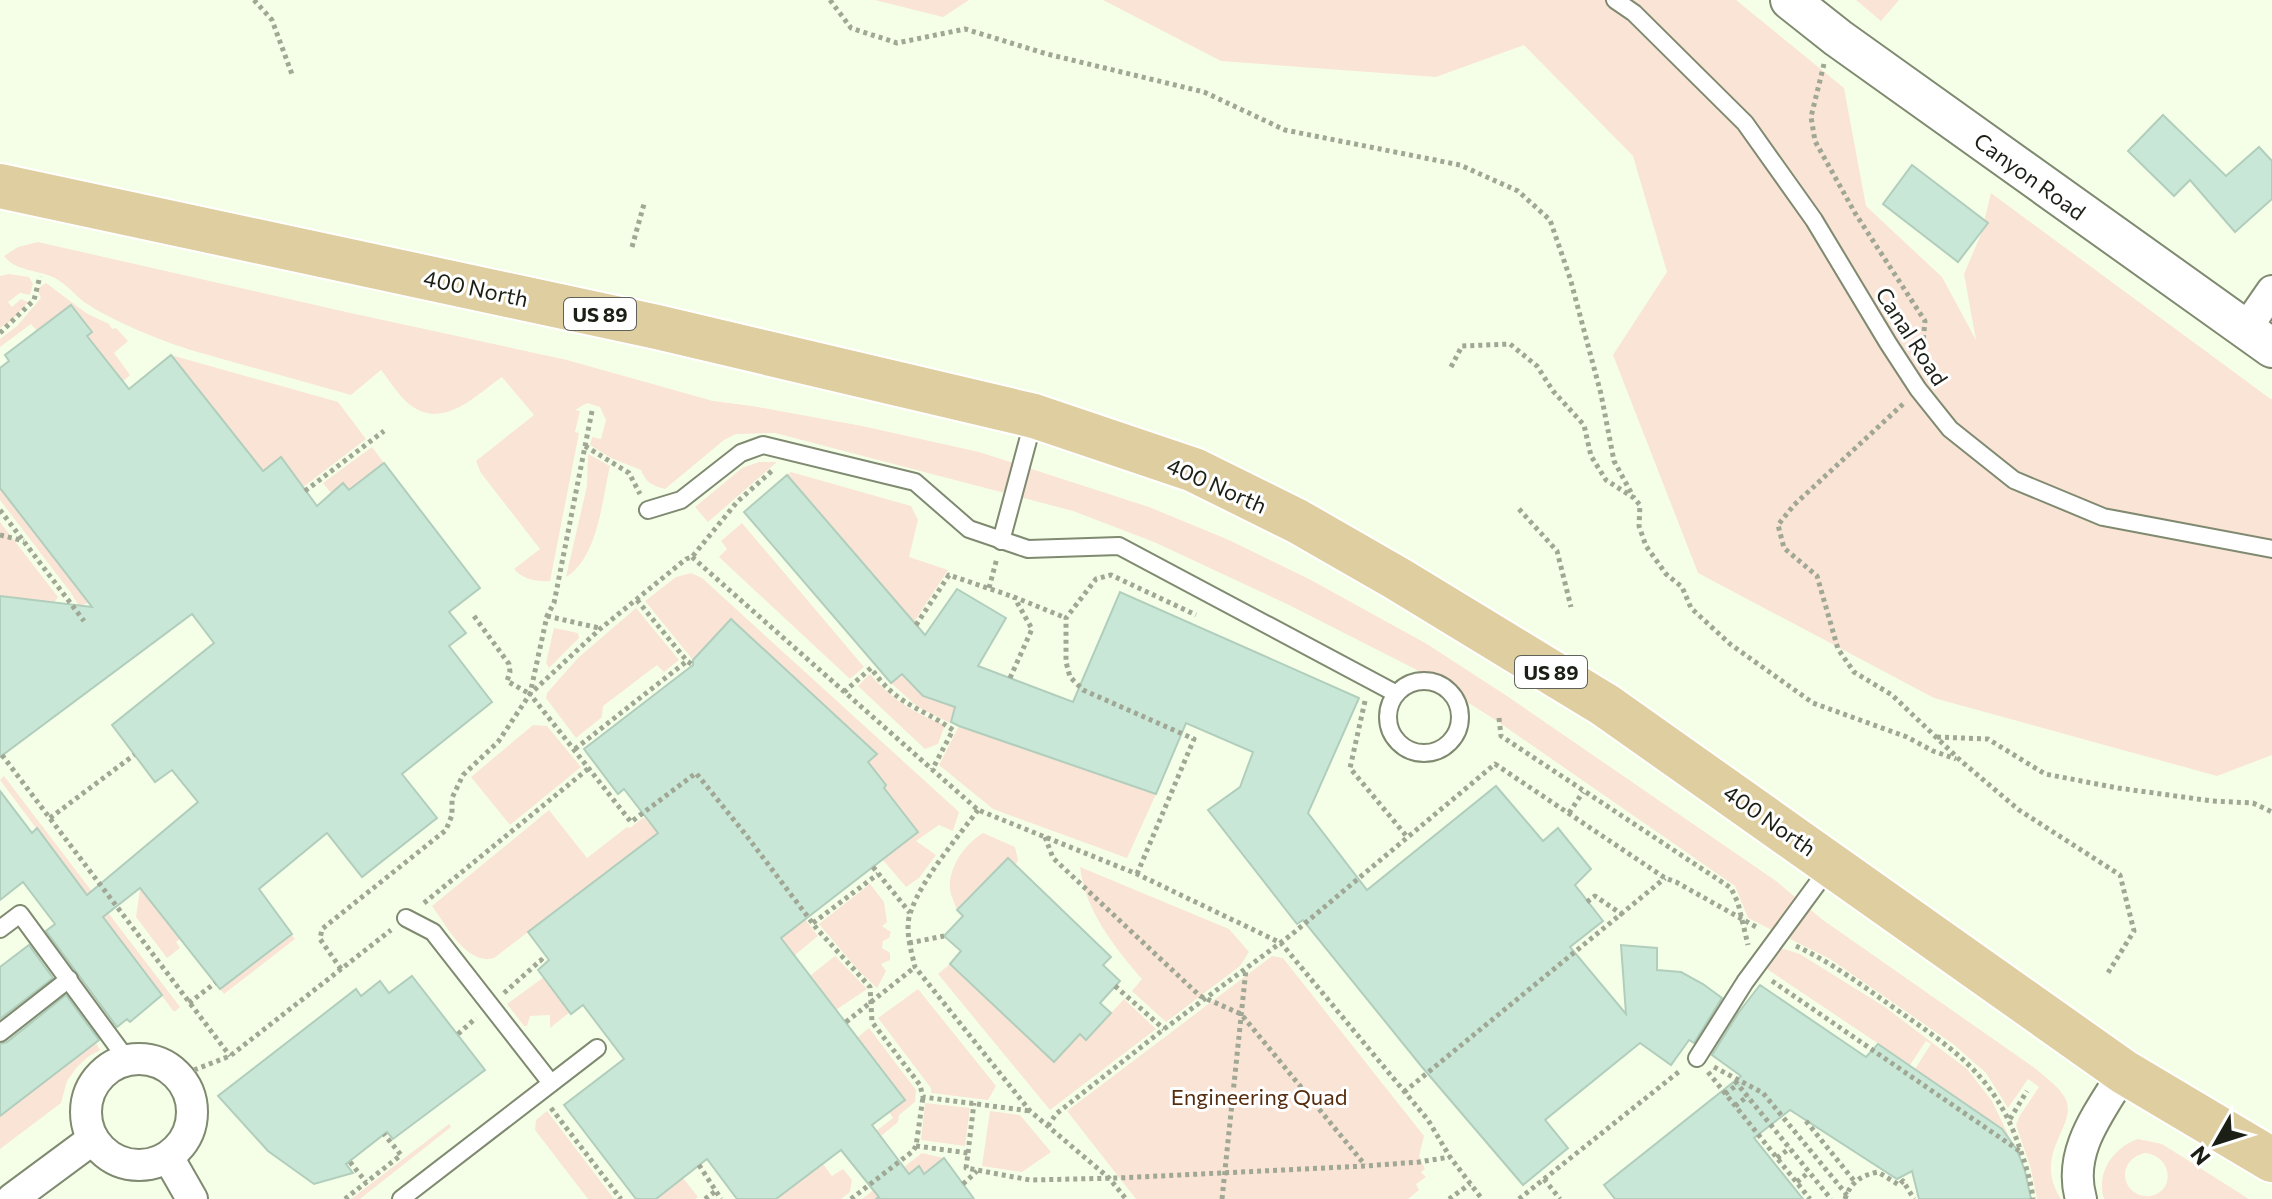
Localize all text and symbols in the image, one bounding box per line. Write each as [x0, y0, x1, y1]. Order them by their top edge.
street label: Canyon Road [1969, 127, 2091, 225]
street label: 400 North [421, 264, 531, 312]
street label: Canal Road [1870, 282, 1954, 390]
road number: US 89 [564, 298, 636, 330]
street label: 400 North [1163, 451, 1271, 519]
road number: US 89 [1515, 656, 1587, 688]
street label: 400 North [1719, 778, 1821, 862]
park label: Engineering Quad [1171, 1083, 1347, 1110]
north arrow [2176, 1103, 2256, 1183]
text: N [2184, 1141, 2216, 1171]

